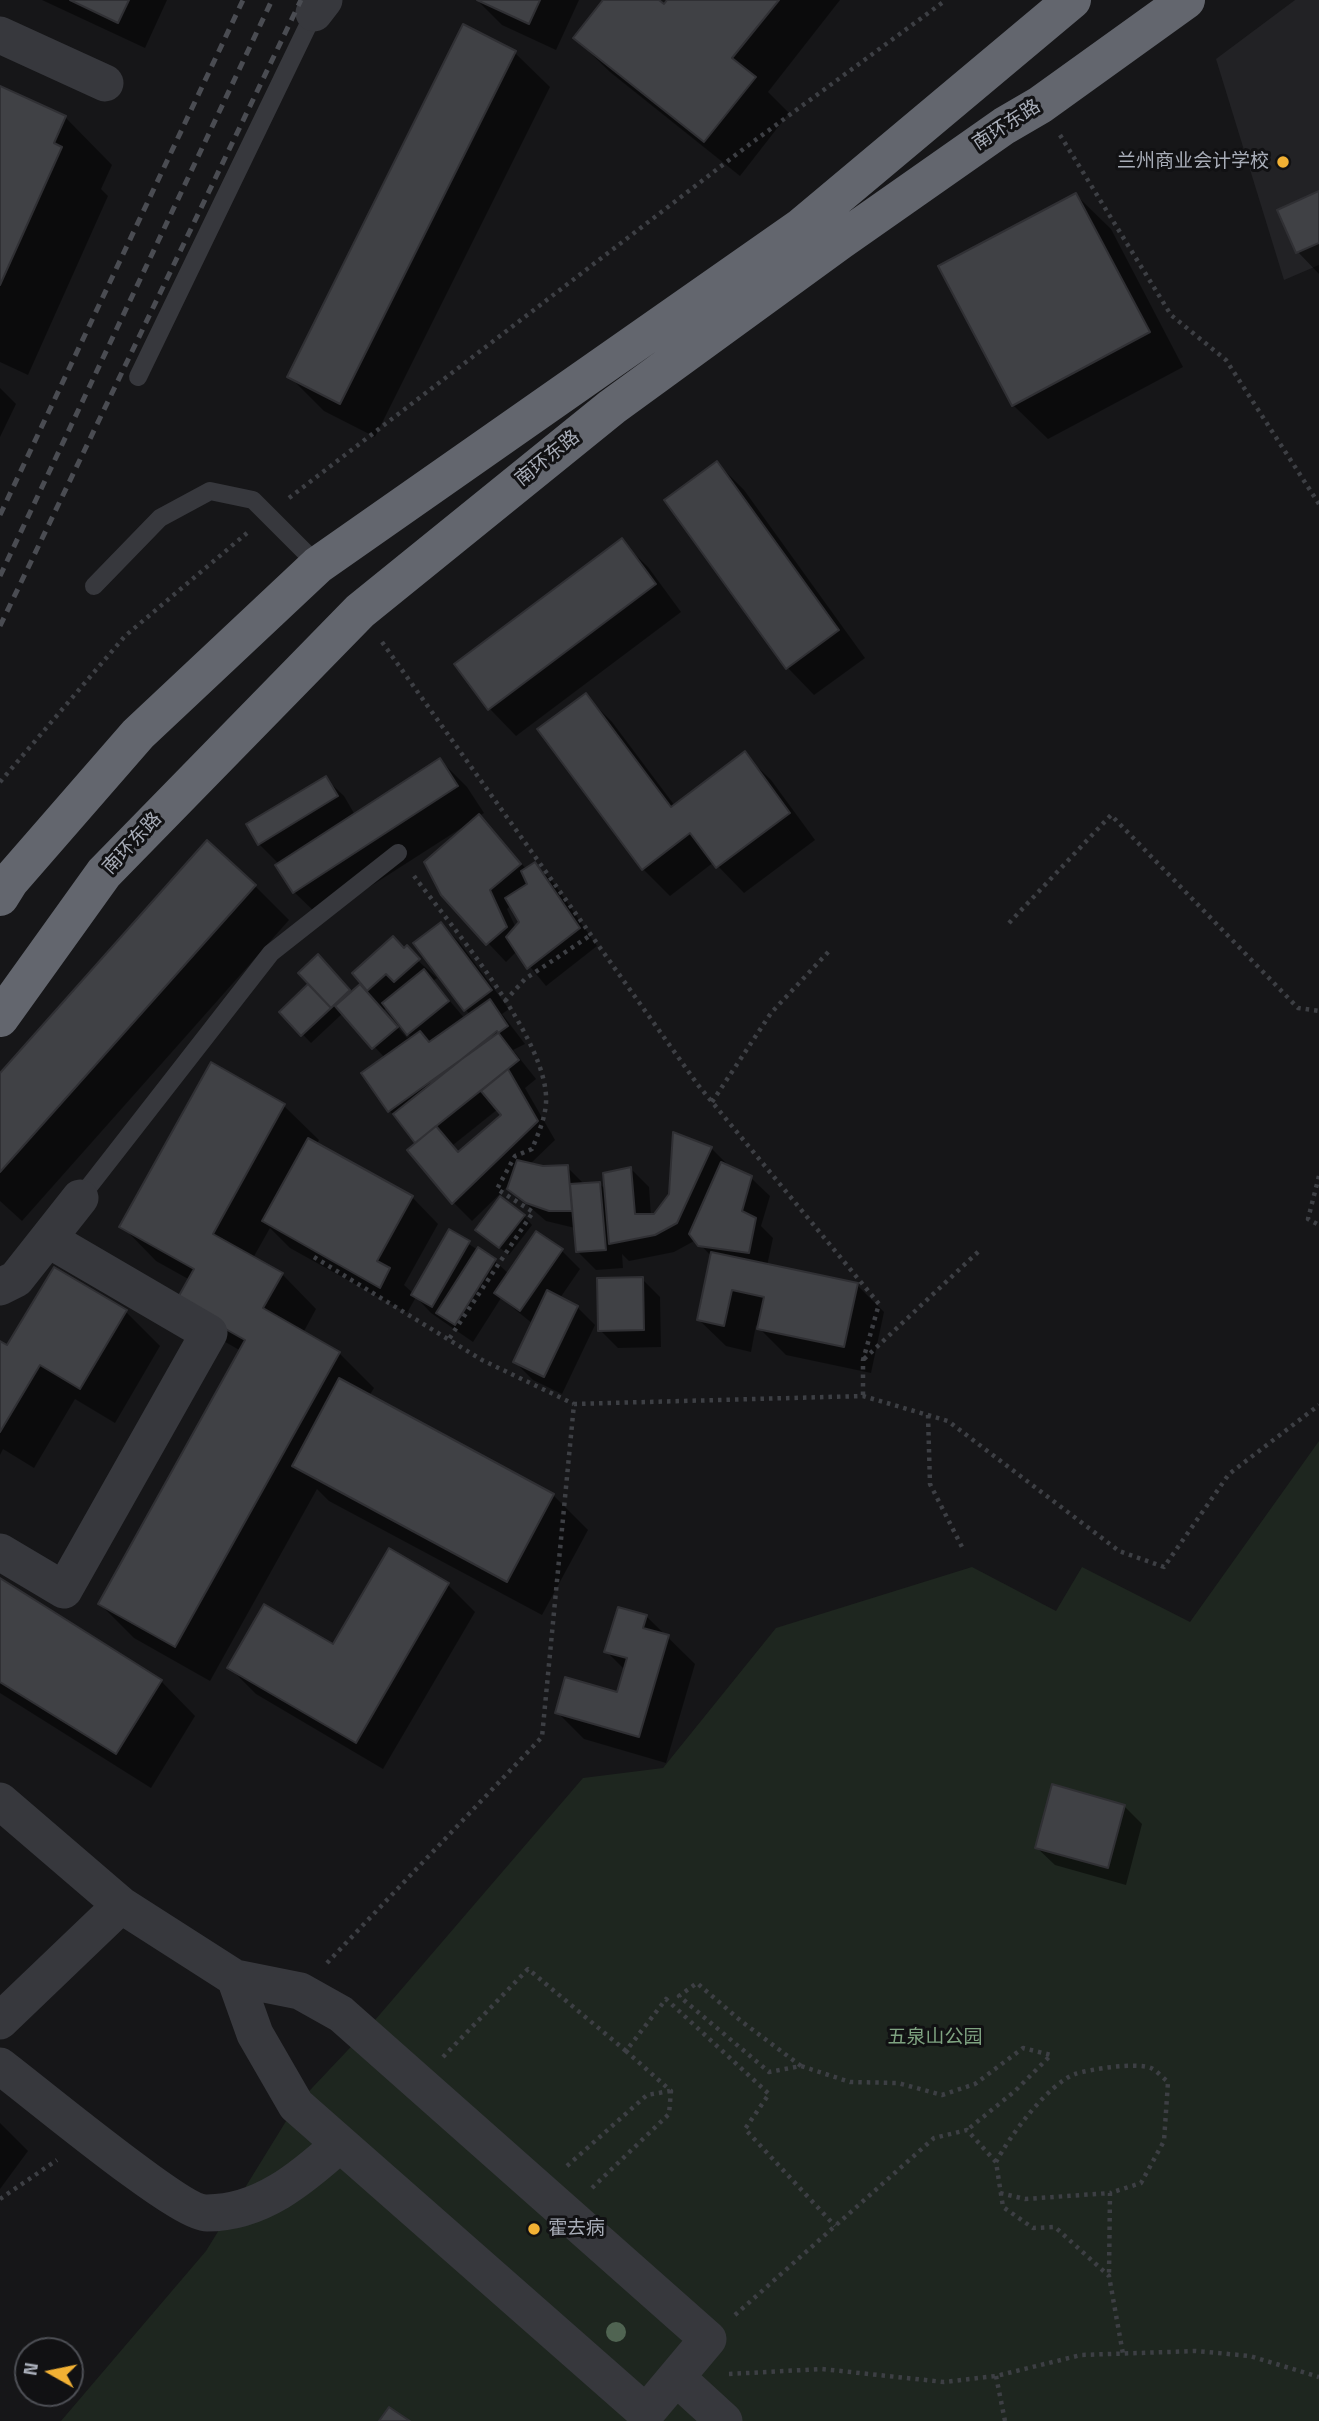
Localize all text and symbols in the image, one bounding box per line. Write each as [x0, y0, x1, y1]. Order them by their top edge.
street label: 南环东路 [969, 96, 1045, 156]
place label: 兰州商业会计学校 [1117, 151, 1269, 173]
marker: 兰州商业会计学校 [1275, 154, 1291, 170]
street label: 南环东路 [511, 426, 585, 492]
street label: 南环东路 [99, 808, 167, 880]
park label: 五泉山公园 [888, 2027, 982, 2049]
place label: 霍去病 [548, 2218, 605, 2240]
marker: 霍去病 [526, 2221, 542, 2237]
north arrow [14, 2337, 84, 2407]
text: N [14, 2360, 45, 2378]

